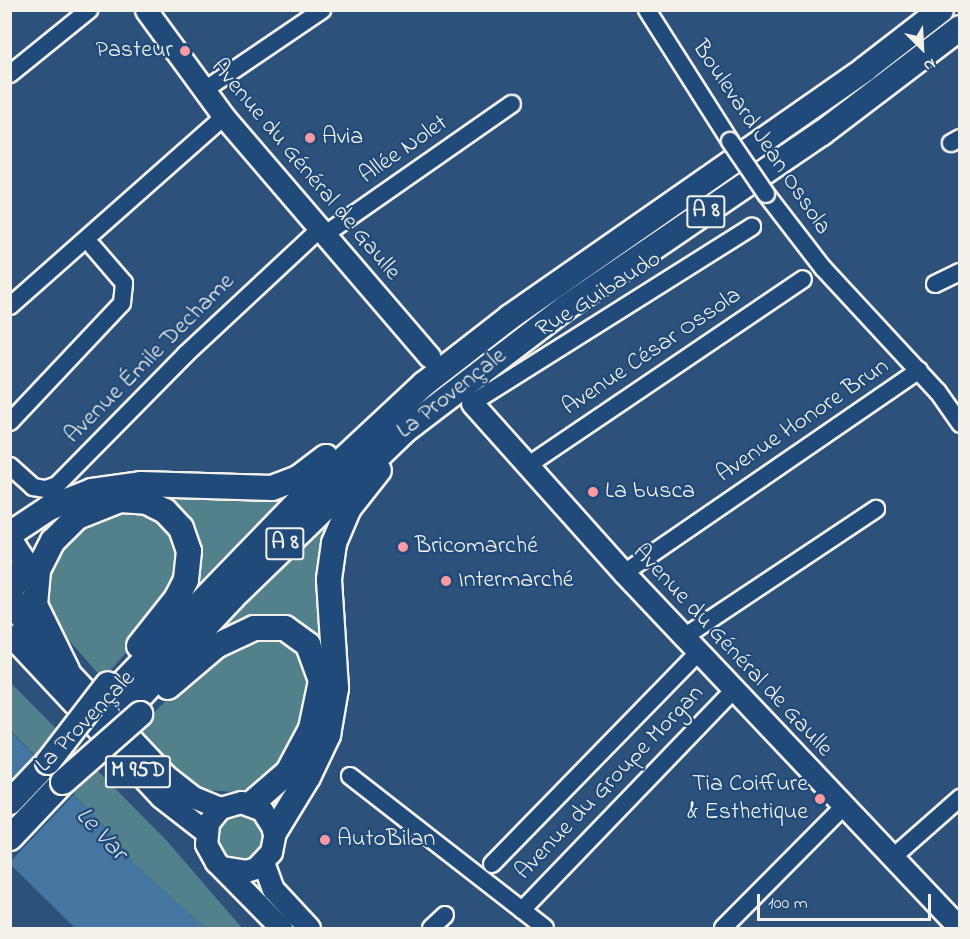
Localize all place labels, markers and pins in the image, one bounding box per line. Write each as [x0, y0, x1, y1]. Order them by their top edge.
place label: Pasteur [95, 37, 173, 65]
marker: Pasteur [178, 44, 192, 58]
place label: Avia [322, 124, 363, 152]
marker: Avia [303, 131, 317, 145]
place label: La busca [605, 478, 695, 506]
marker: La busca [586, 485, 600, 499]
place label: Bricomarché [415, 533, 538, 561]
marker: Bricomarché [396, 540, 410, 554]
place label: Intermarché [458, 567, 574, 595]
marker: Intermarché [439, 574, 453, 588]
place label: Tia Coiffure & Esthetique [687, 771, 808, 827]
marker: Tia Coiffure & Esthetique [813, 792, 827, 806]
place label: AutoBilan [337, 826, 435, 854]
marker: AutoBilan [318, 833, 332, 847]

